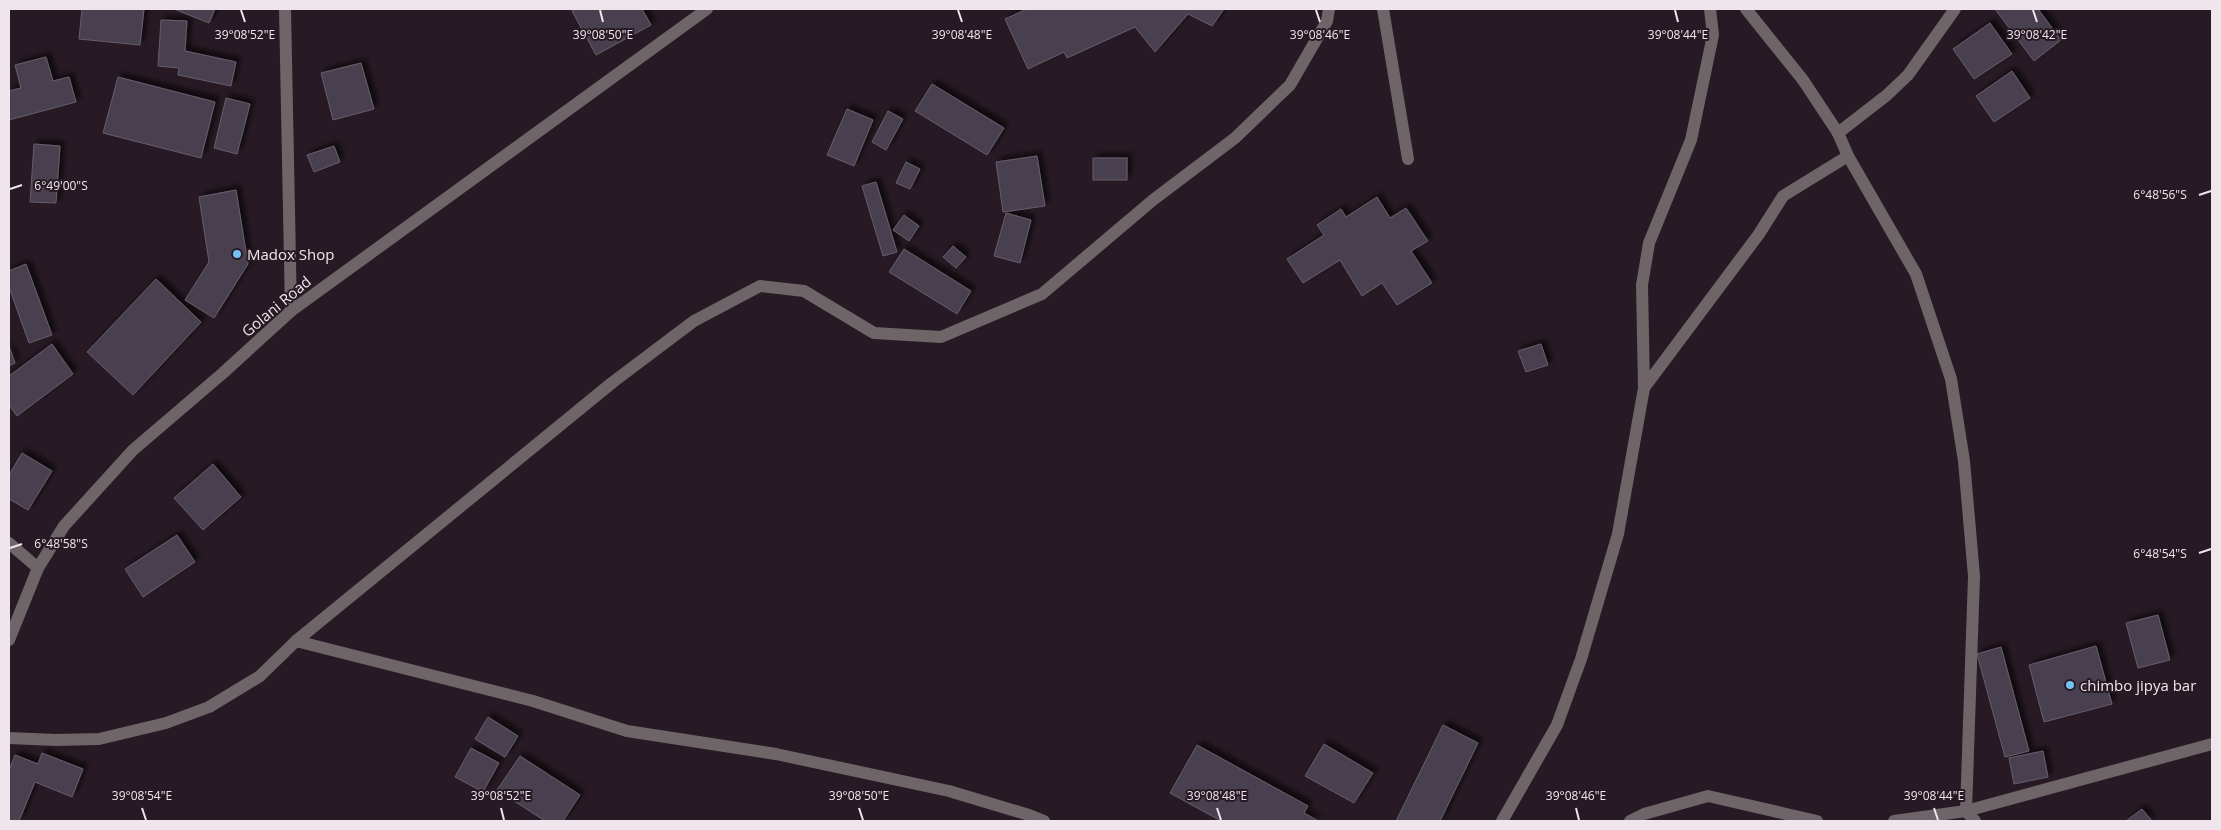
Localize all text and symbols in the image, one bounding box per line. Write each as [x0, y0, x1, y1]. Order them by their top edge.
text: 39°08'52"E [215, 26, 275, 43]
text: 39°08'50"E [573, 26, 633, 43]
text: 39°08'48"E [932, 26, 992, 43]
text: 39°08'46"E [1290, 26, 1350, 43]
text: 39°08'44"E [1648, 26, 1708, 43]
text: 39°08'42"E [2007, 26, 2067, 43]
text: 6°49'00"S [34, 177, 88, 194]
text: 6°48'56"S [2133, 186, 2187, 203]
place label: Madox Shop [247, 244, 334, 264]
marker: Madox Shop [231, 248, 243, 260]
street label: Golani Road [237, 271, 315, 341]
text: 6°48'58"S [34, 535, 88, 552]
text: 6°48'54"S [2133, 545, 2187, 562]
place label: chimbo jipya bar [2080, 675, 2196, 695]
marker: chimbo jipya bar [2064, 679, 2076, 691]
text: 39°08'54"E [112, 787, 172, 804]
text: 39°08'52"E [471, 787, 531, 804]
text: 39°08'50"E [829, 787, 889, 804]
text: 39°08'48"E [1187, 787, 1247, 804]
text: 39°08'46"E [1546, 787, 1606, 804]
text: 39°08'44"E [1904, 787, 1964, 804]

